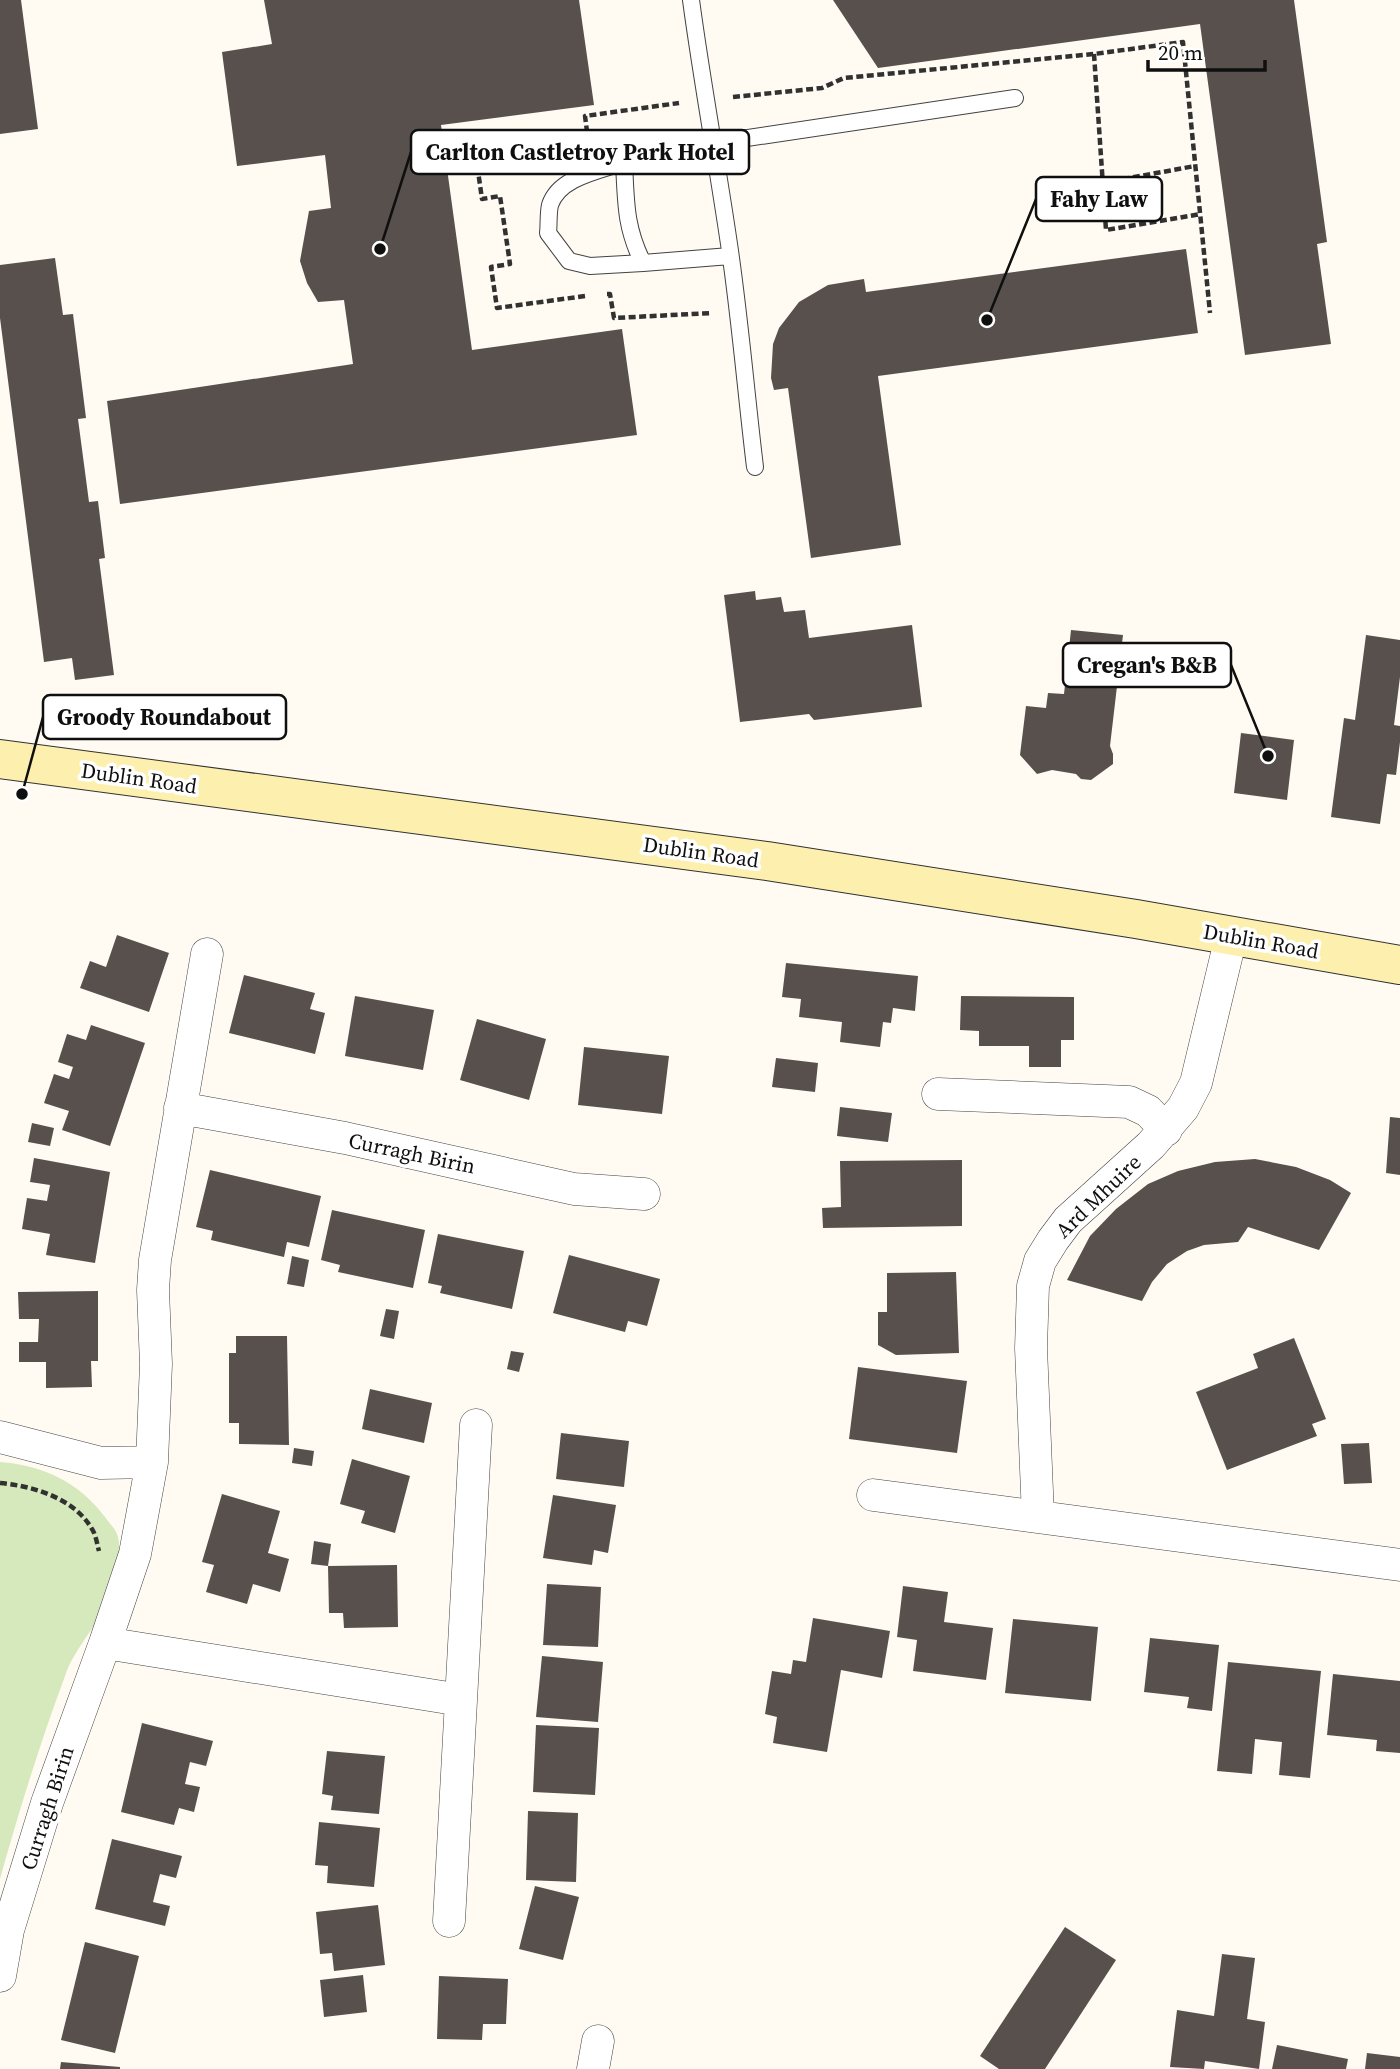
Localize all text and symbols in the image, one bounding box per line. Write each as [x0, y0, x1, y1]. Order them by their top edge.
scale bar [1148, 28, 1265, 72]
text: 20 m [1158, 38, 1203, 67]
callout: Carlton Castletroy Park Hotel [411, 130, 749, 174]
text: Carlton Castletroy Park Hotel [425, 136, 735, 168]
callout: Fahy Law [1036, 177, 1162, 221]
text: Fahy Law [1050, 183, 1149, 215]
callout: Cregan's B&B [1063, 643, 1231, 687]
text: Cregan's B&B [1077, 649, 1217, 681]
callout: Groody Roundabout [43, 695, 286, 739]
text: Groody Roundabout [57, 701, 272, 733]
street label: Dublin Road [79, 756, 199, 800]
street label: Dublin Road [641, 830, 761, 874]
street label: Dublin Road [1201, 917, 1321, 965]
street label: Curragh Birin [346, 1125, 478, 1181]
street label: Ard Mhuire [1049, 1148, 1147, 1244]
street label: Curragh Birin [13, 1742, 81, 1874]

